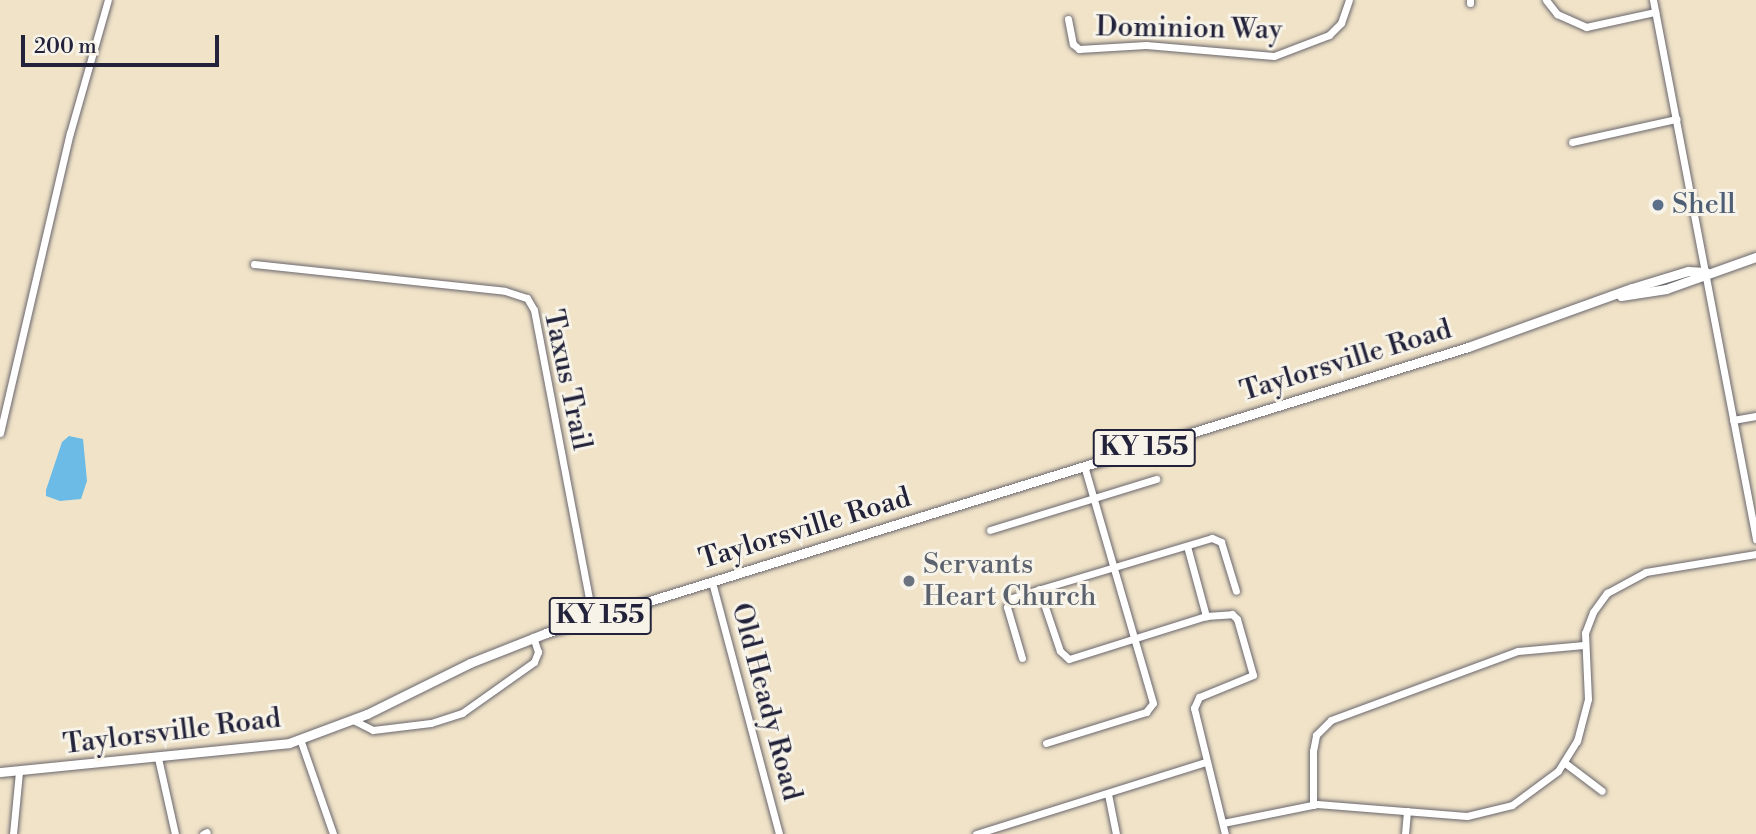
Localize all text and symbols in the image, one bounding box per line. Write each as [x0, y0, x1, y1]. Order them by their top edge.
street label: Dominion Way [1095, 11, 1283, 47]
scale bar [24, 21, 222, 65]
text: 200 m [34, 34, 97, 60]
place label: Shell [1672, 188, 1735, 222]
marker: Shell [1650, 197, 1666, 213]
street label: Taxus Trail [536, 307, 598, 453]
street label: Taylorsville Road [1236, 313, 1456, 409]
road number: KY 155 [1092, 426, 1196, 470]
street label: Taylorsville Road [695, 481, 915, 577]
place label: Servants Heart Church [923, 548, 1097, 614]
marker: Servants Heart Church [901, 573, 917, 589]
road number: KY 155 [548, 594, 652, 638]
street label: Old Heady Road [723, 600, 809, 804]
street label: Taylorsville Road [61, 702, 283, 762]

